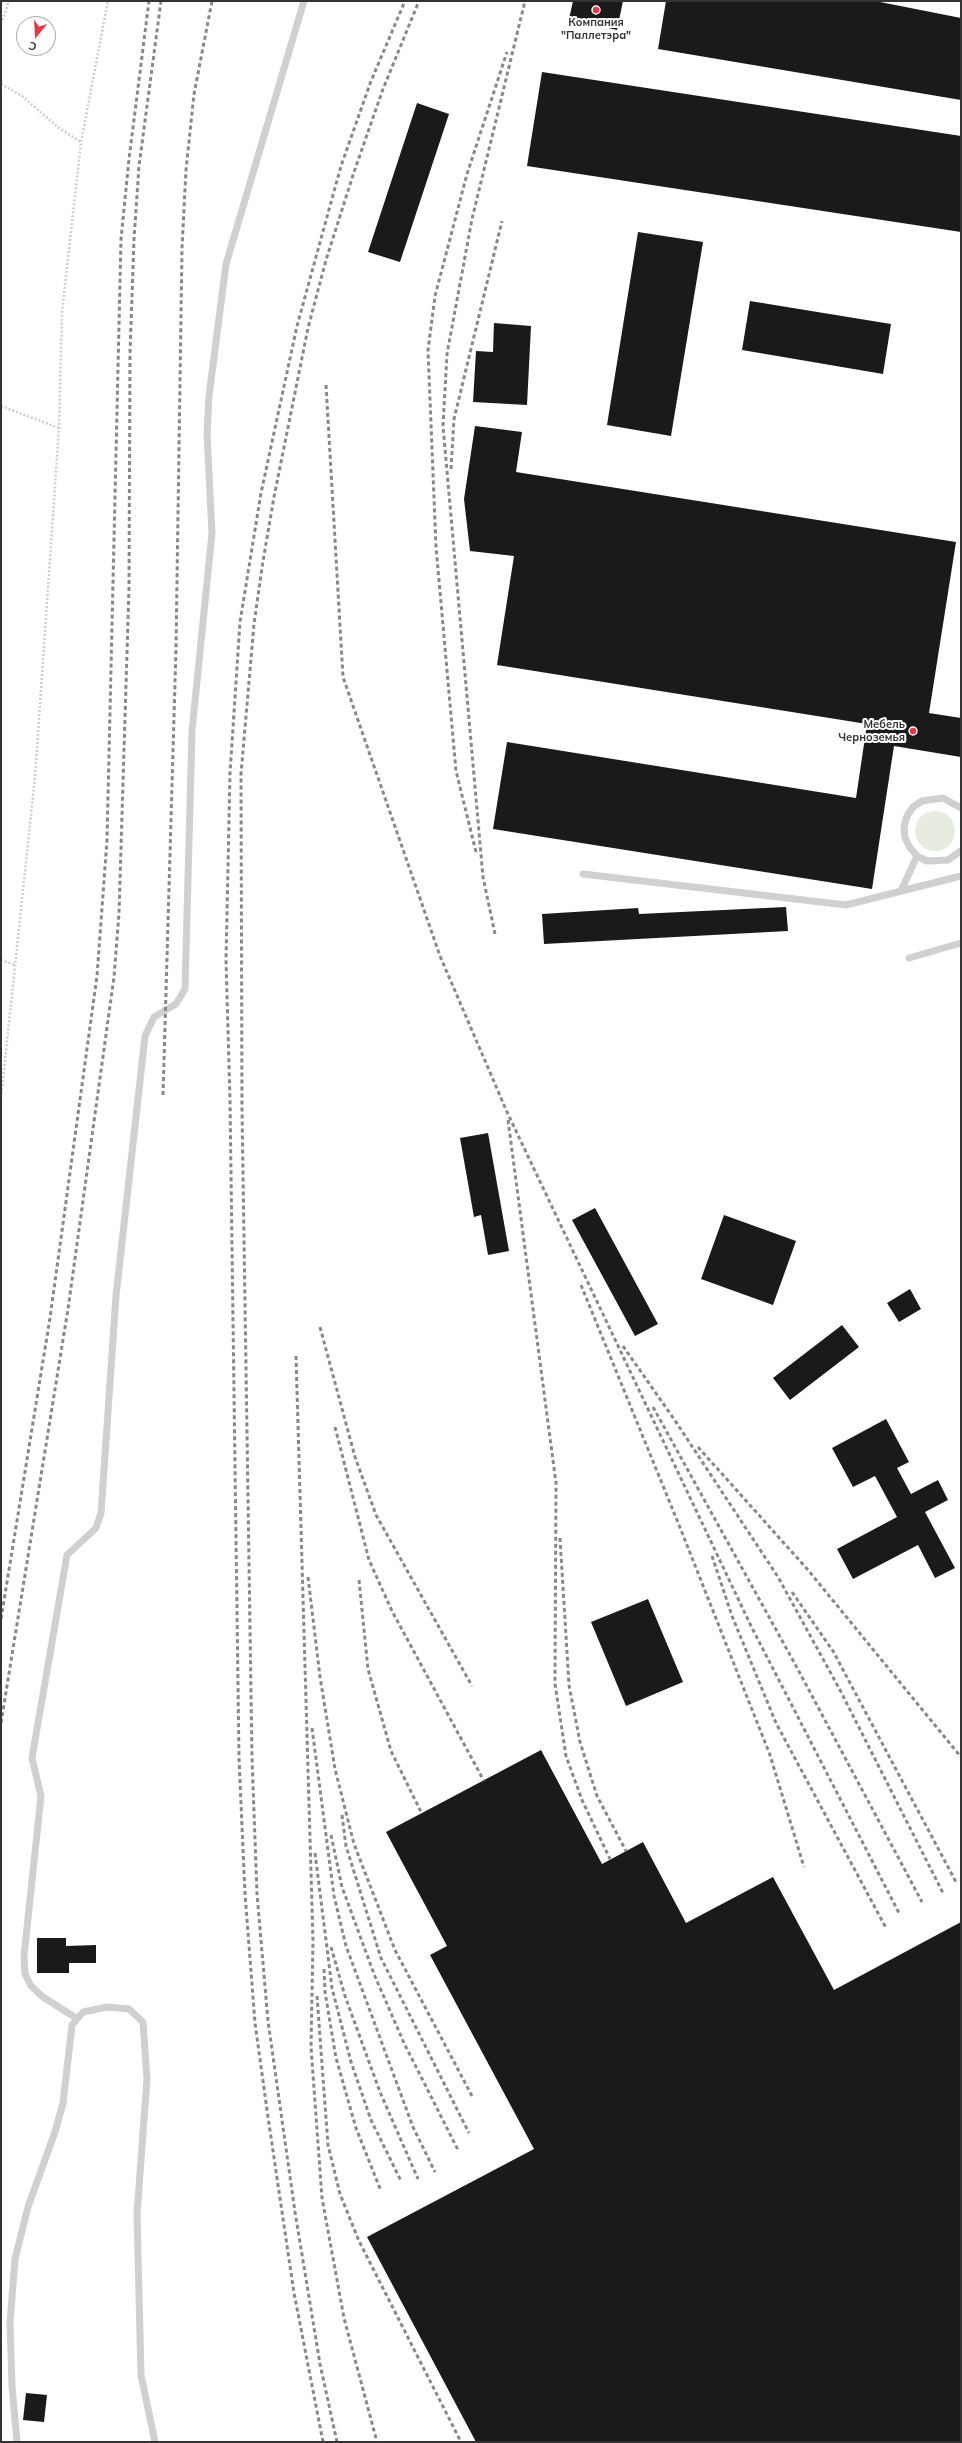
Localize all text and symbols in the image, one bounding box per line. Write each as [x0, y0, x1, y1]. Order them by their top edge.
marker: Компания "Паллетэра" [591, 5, 601, 15]
north arrow [16, 16, 56, 56]
place label: Компания "Паллетэра" [561, 16, 631, 42]
text: С [27, 39, 38, 54]
place label: Мебель Черноземья [838, 718, 905, 744]
marker: Мебель Черноземья [908, 726, 918, 736]

